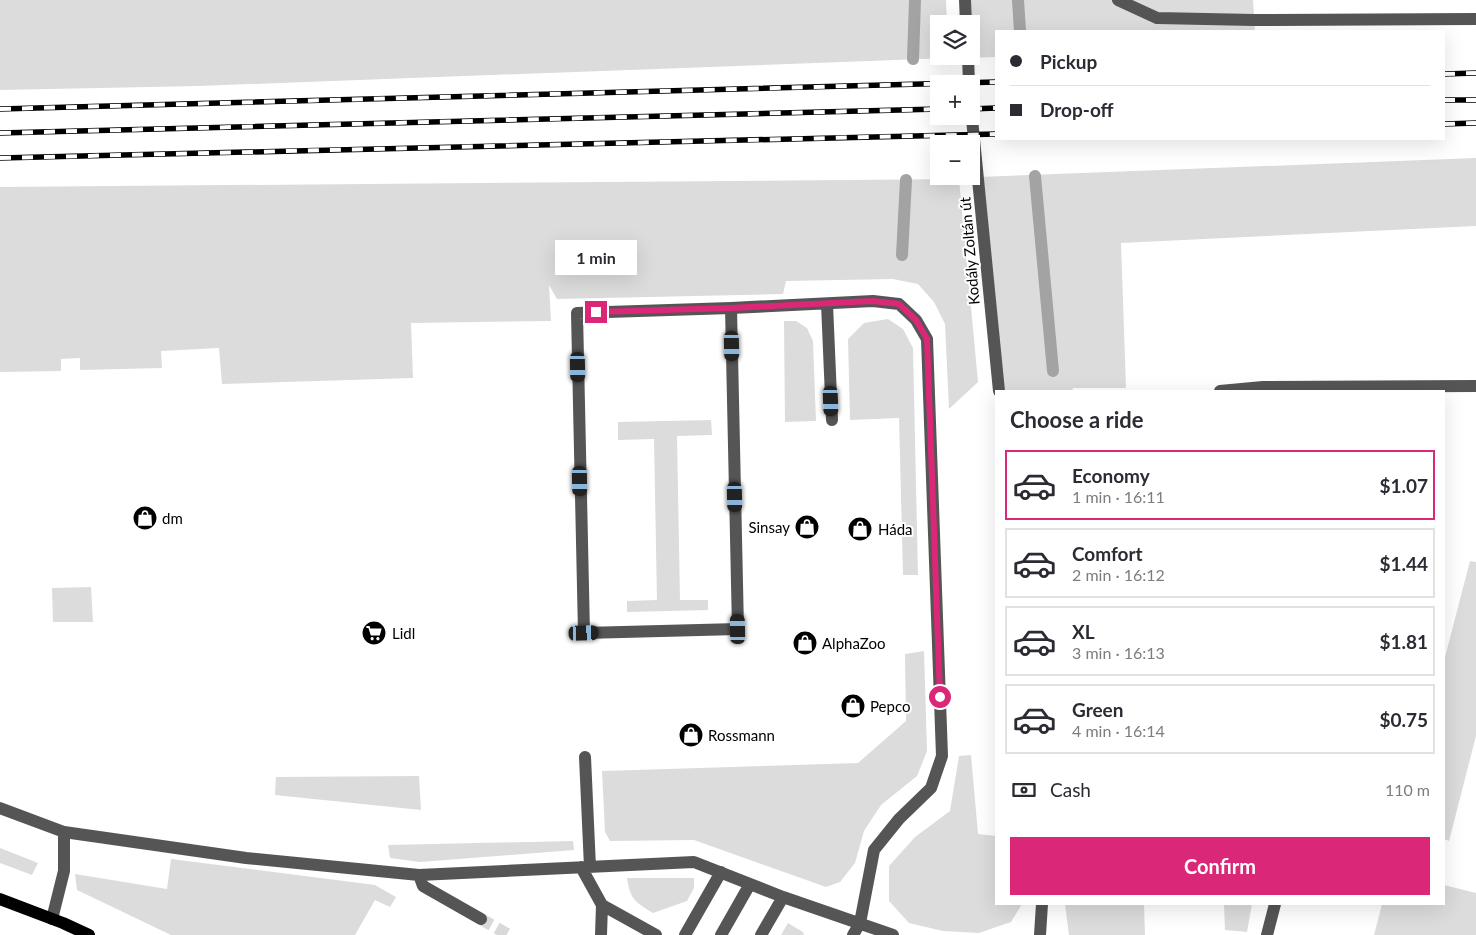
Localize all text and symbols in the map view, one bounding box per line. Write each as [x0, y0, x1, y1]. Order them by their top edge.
map controls [930, 15, 980, 185]
button: layers [930, 15, 980, 65]
text: Pickup [1040, 50, 1097, 73]
button: + [930, 75, 980, 125]
text: Drop-off [1040, 98, 1114, 121]
button: − [930, 135, 980, 185]
street label: Kodály Zoltán út [955, 196, 983, 306]
callout: 1 min [555, 240, 637, 274]
text: 1 min [576, 248, 616, 267]
route end [585, 301, 607, 323]
car [724, 331, 739, 361]
car [570, 352, 585, 382]
car [822, 386, 839, 416]
text: Choose a ride [1010, 406, 1144, 433]
icon: car [1012, 463, 1057, 508]
text: Economy [1072, 464, 1150, 487]
car [572, 466, 587, 496]
text: $1.07 [1379, 474, 1428, 497]
car [727, 482, 742, 512]
text: 1 min · 16:11 [1072, 487, 1165, 506]
shop icon: dm [132, 505, 158, 531]
place label: dm [162, 509, 183, 527]
shop icon: Sinsay [794, 514, 820, 540]
shop icon: Háda [847, 516, 873, 542]
place label: Sinsay [748, 518, 790, 536]
place label: Háda [878, 520, 913, 538]
icon: car [1012, 541, 1057, 586]
text: Comfort [1072, 542, 1143, 565]
text: $1.44 [1379, 552, 1428, 575]
text: 2 min · 16:12 [1072, 565, 1165, 584]
car [730, 614, 745, 644]
icon: car [1012, 619, 1057, 664]
supermarket icon: Lidl [361, 620, 387, 646]
text: XL [1072, 620, 1095, 643]
place label: Lidl [392, 624, 415, 642]
car [568, 625, 599, 641]
shop icon: AlphaZoo [792, 630, 818, 656]
text: $1.81 [1379, 630, 1428, 653]
place label: AlphaZoo [822, 634, 885, 652]
text: 3 min · 16:13 [1072, 643, 1165, 662]
route start [929, 686, 951, 708]
shop icon: Pepco [840, 693, 866, 719]
place label: Pepco [870, 697, 910, 715]
icon: car [1012, 697, 1057, 742]
text: Green [1072, 698, 1123, 721]
text: $0.75 [1379, 708, 1428, 731]
text: 4 min · 16:14 [1072, 721, 1165, 740]
shop icon: Rossmann [678, 722, 704, 748]
place label: Rossmann [708, 726, 775, 744]
icon: cash [1010, 776, 1038, 804]
text: Cash [1050, 778, 1091, 801]
text: 110 m [1385, 780, 1430, 799]
button: Confirm [1010, 837, 1430, 895]

